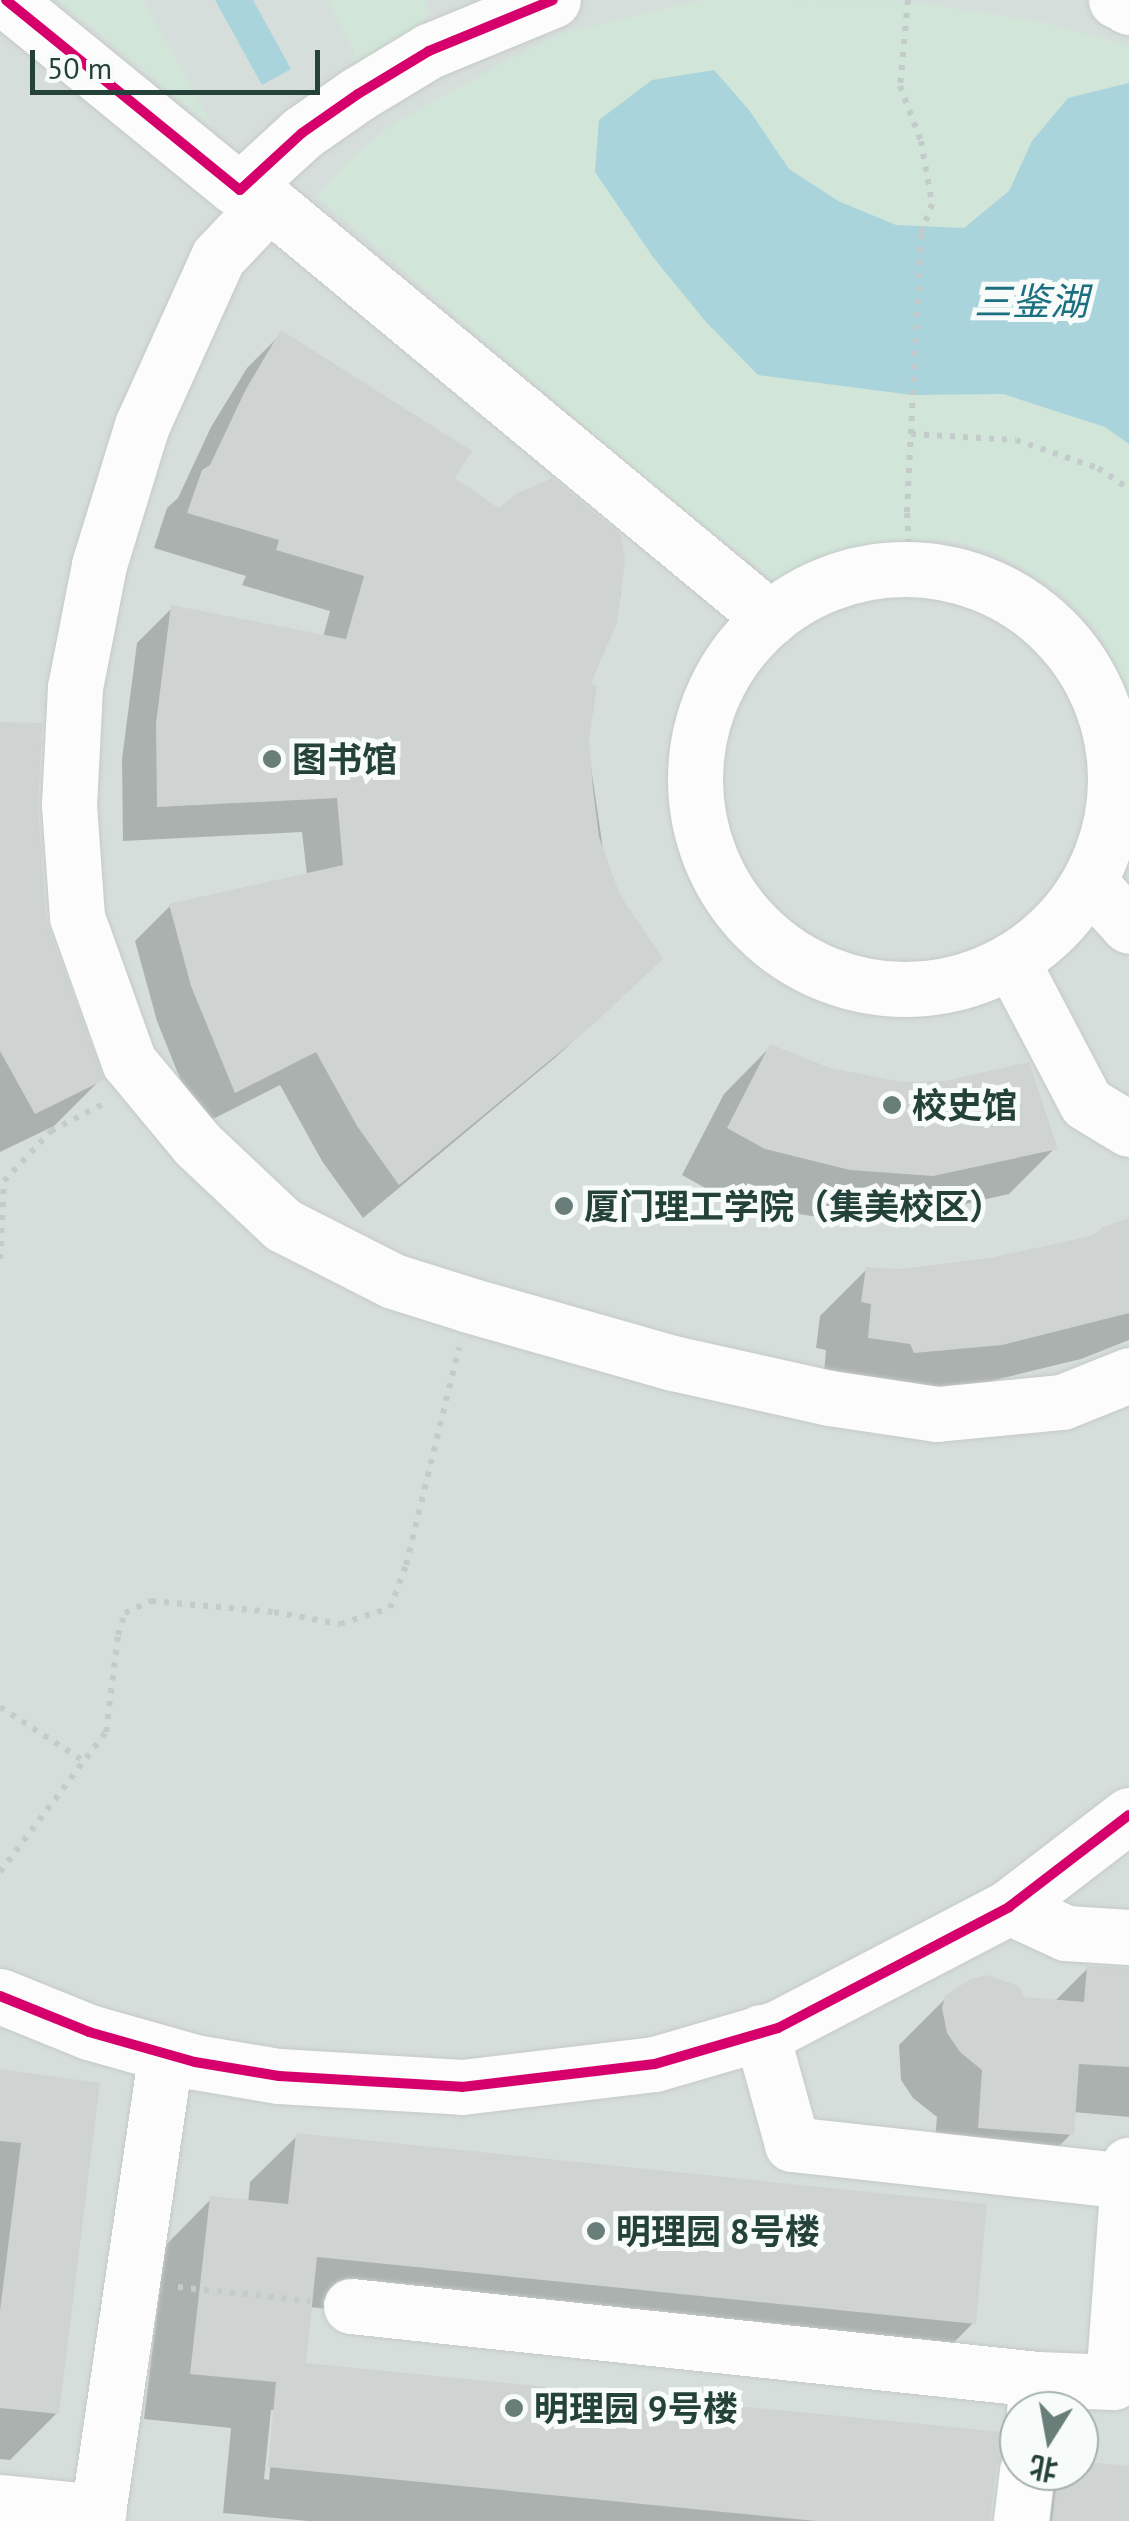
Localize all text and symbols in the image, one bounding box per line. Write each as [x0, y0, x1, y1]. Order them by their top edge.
scale bar [35, 30, 325, 92]
text: 50 m [47, 48, 112, 87]
water label: 三鉴湖 [974, 278, 1088, 324]
place label: 图书馆 [292, 738, 397, 780]
marker: 图书馆 [261, 748, 283, 770]
place label: 校史馆 [912, 1084, 1017, 1126]
marker: 校史馆 [881, 1094, 903, 1116]
place label: 厦门理工学院（集美校区） [584, 1185, 1004, 1227]
marker: 厦门理工学院（集美校区） [553, 1195, 575, 1217]
place label: 明理园 8号楼 [616, 2210, 820, 2252]
marker: 明理园 8号楼 [585, 2220, 607, 2242]
place label: 明理园 9号楼 [534, 2387, 738, 2429]
north arrow [999, 2391, 1099, 2491]
marker: 明理园 9号楼 [503, 2397, 525, 2419]
text: 北 [1026, 2448, 1061, 2490]

